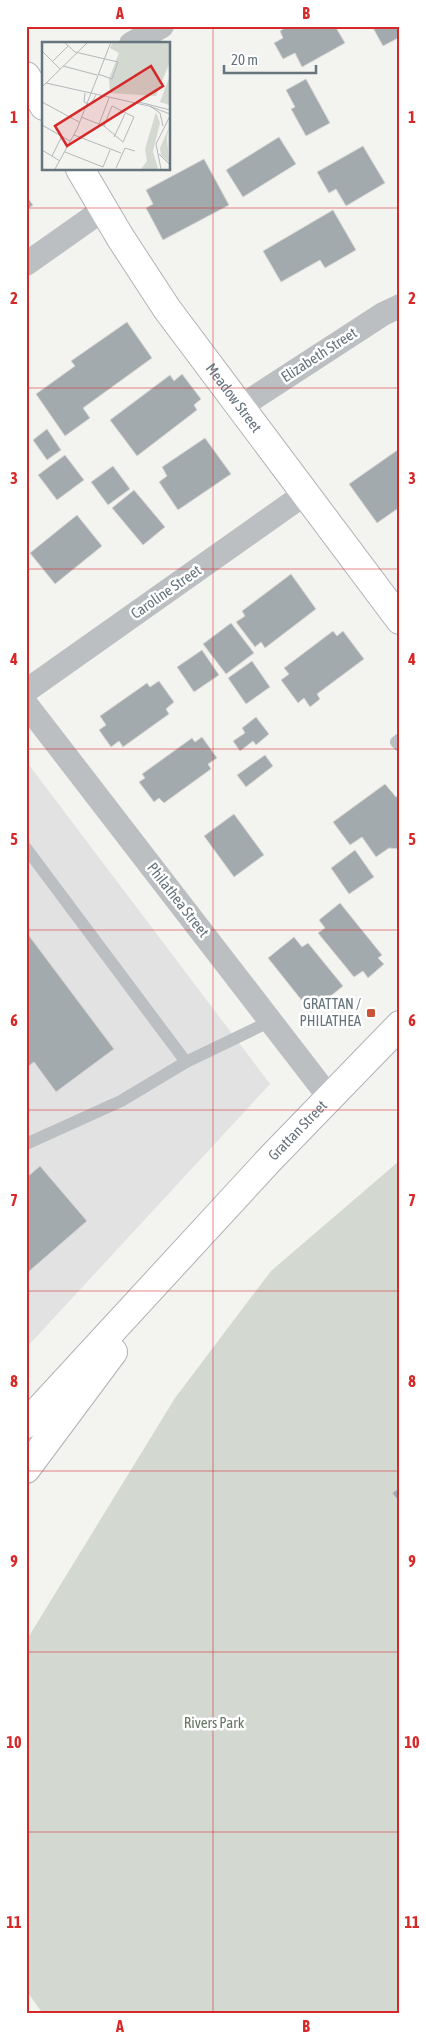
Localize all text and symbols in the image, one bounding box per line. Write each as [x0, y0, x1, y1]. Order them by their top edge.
text: A [115, 4, 124, 22]
text: B [302, 4, 310, 22]
inset map [42, 42, 170, 170]
scale bar [224, 42, 316, 74]
text: 20 m [231, 51, 258, 68]
text: 1 [10, 108, 18, 126]
text: 1 [408, 108, 416, 126]
text: 2 [10, 289, 18, 307]
text: 2 [408, 289, 416, 307]
street label: Elizabeth Street [278, 324, 360, 385]
street label: Meadow Street [203, 360, 265, 436]
text: 3 [10, 469, 18, 487]
text: 3 [408, 469, 416, 487]
street label: Caroline Street [127, 561, 204, 622]
text: 4 [9, 650, 18, 668]
text: 4 [407, 650, 416, 668]
text: 5 [10, 830, 18, 848]
text: 5 [408, 830, 416, 848]
street label: Philathea Street [144, 859, 213, 940]
place label: GRATTAN / PHILATHEA [300, 995, 362, 1029]
marker: GRATTAN / PHILATHEA [365, 1007, 377, 1019]
text: 6 [10, 1011, 18, 1029]
text: 6 [408, 1011, 416, 1029]
street label: Grattan Street [264, 1097, 330, 1164]
text: 7 [10, 1191, 18, 1209]
text: 7 [408, 1191, 416, 1209]
text: 8 [10, 1372, 18, 1390]
text: 8 [408, 1372, 416, 1390]
text: 9 [10, 1552, 18, 1570]
text: 9 [408, 1552, 416, 1570]
park label: Rivers Park [184, 1714, 245, 1731]
text: 10 [6, 1733, 22, 1751]
text: 10 [404, 1733, 420, 1751]
text: 11 [6, 1913, 22, 1931]
text: 11 [404, 1913, 420, 1931]
text: A [115, 2017, 124, 2035]
text: B [302, 2017, 310, 2035]

